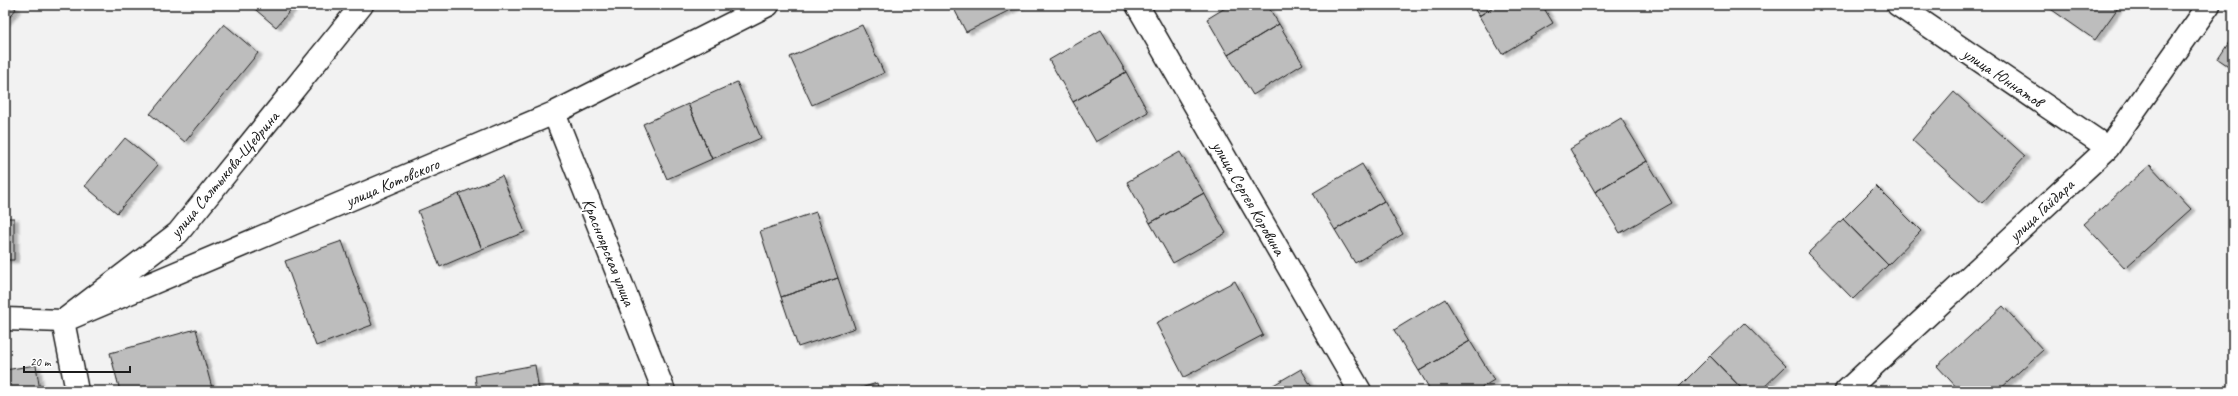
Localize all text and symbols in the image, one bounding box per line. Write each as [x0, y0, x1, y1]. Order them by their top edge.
street label: улица Юннатов [1958, 42, 2050, 114]
street label: улица Салтыкова-Щедрина [165, 105, 285, 243]
street label: улица Сергея Коровина [1207, 136, 1291, 261]
street label: улица Котовского [341, 153, 443, 212]
street label: улица Гайдара [2004, 174, 2079, 247]
street label: Красноярская улица [577, 195, 640, 310]
scale bar [24, 348, 130, 374]
text: 20 m [30, 354, 52, 370]

